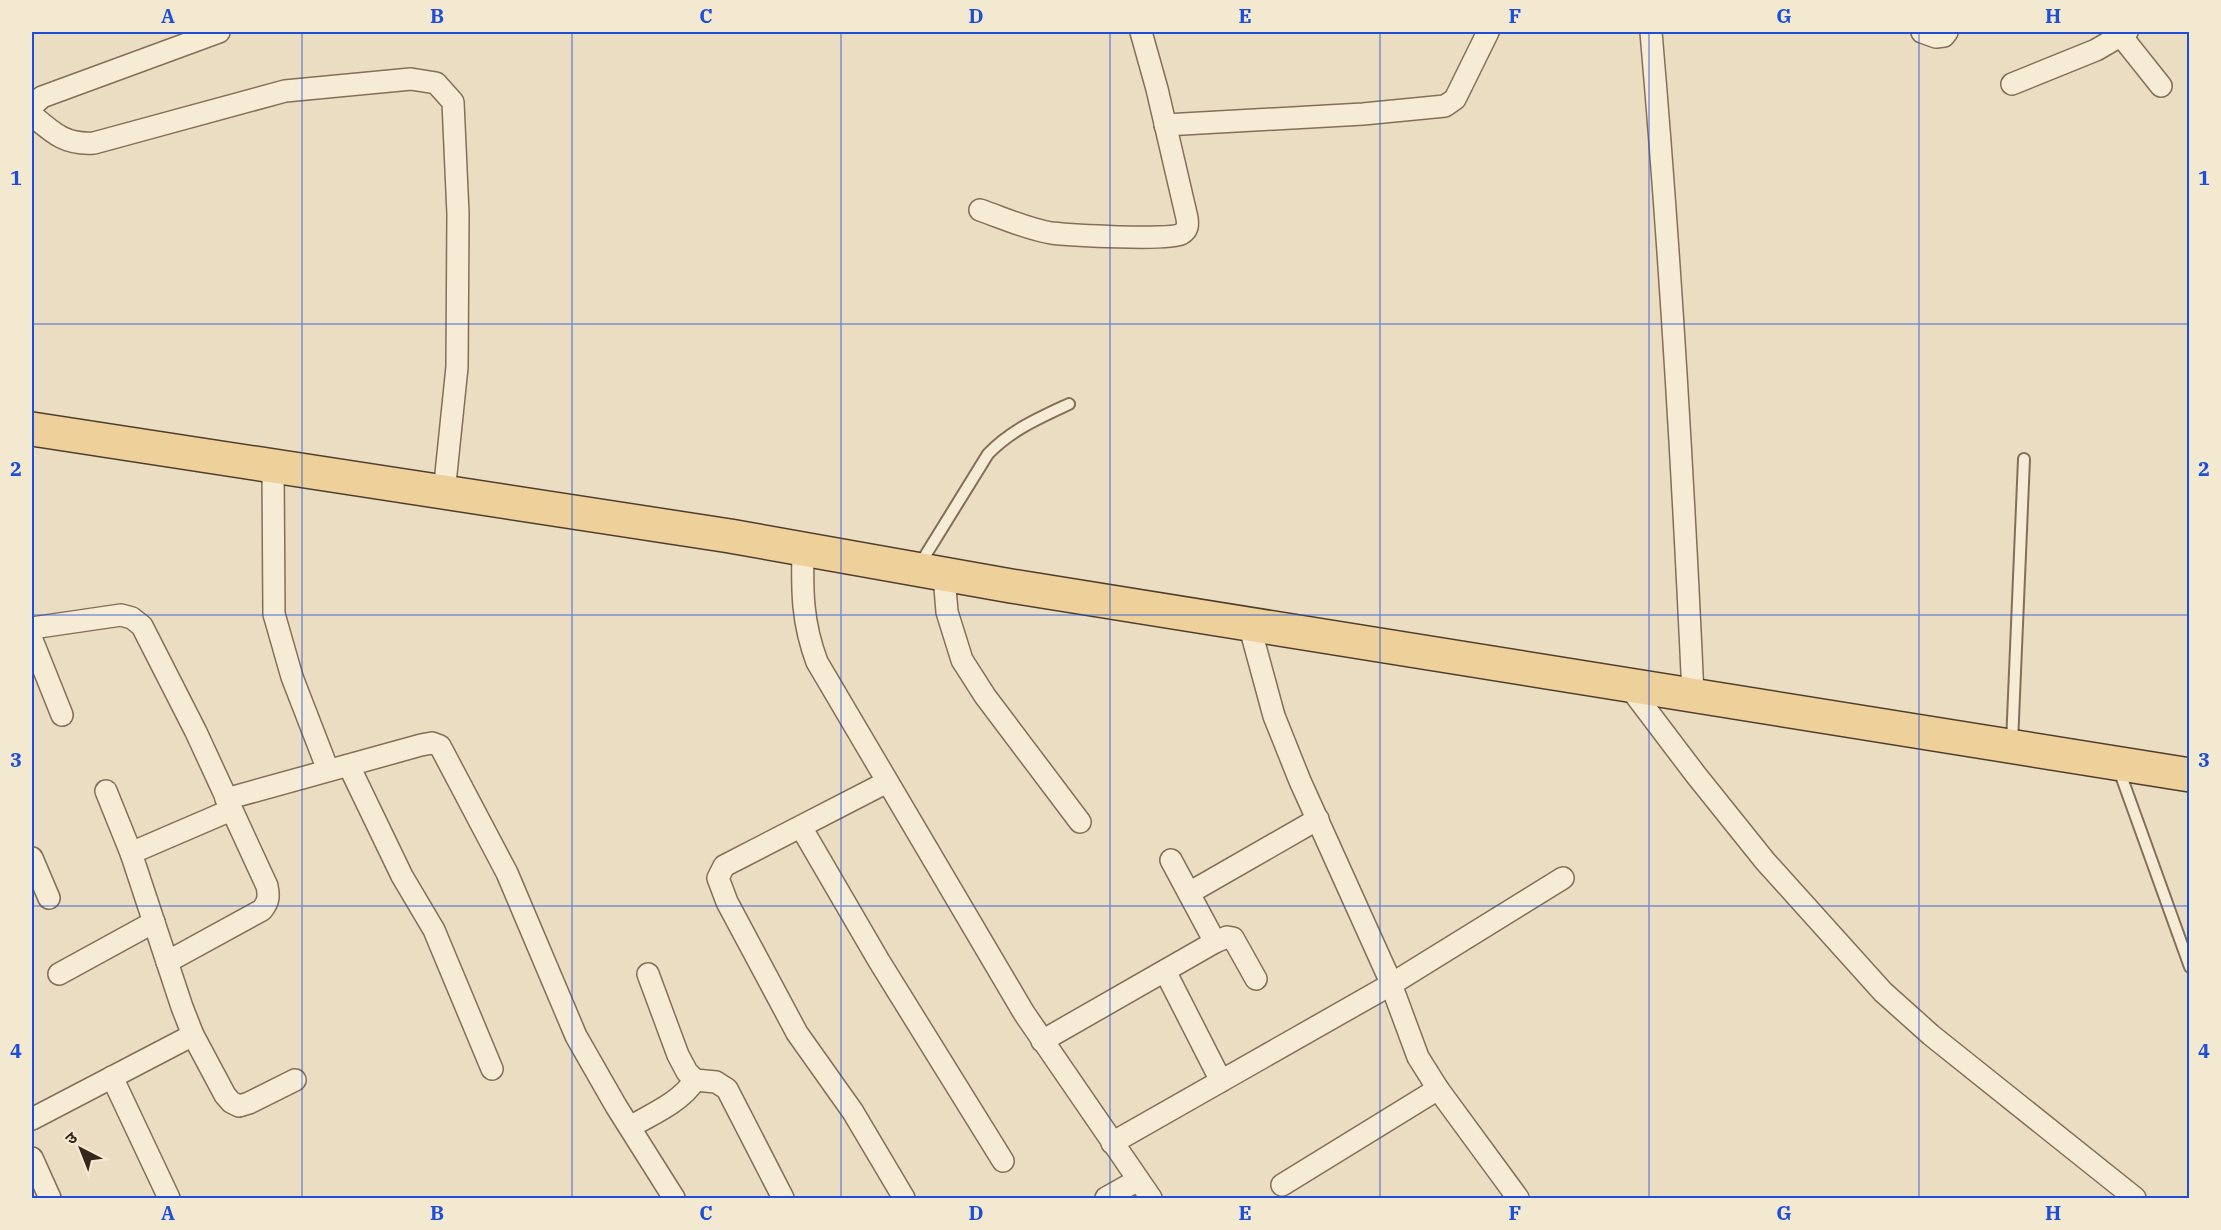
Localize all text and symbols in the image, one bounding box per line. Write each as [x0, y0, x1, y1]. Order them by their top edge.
text: A [161, 2, 175, 29]
text: B [430, 2, 444, 29]
text: C [699, 2, 713, 29]
text: D [968, 2, 984, 29]
text: E [1238, 2, 1252, 29]
text: F [1509, 2, 1521, 29]
text: G [1776, 2, 1792, 29]
text: H [2045, 2, 2061, 29]
text: 1 [10, 164, 22, 191]
text: 1 [2198, 164, 2210, 191]
text: 2 [10, 455, 22, 482]
text: 2 [2198, 455, 2210, 482]
text: 3 [10, 746, 22, 773]
text: 3 [2198, 746, 2210, 773]
text: 4 [10, 1037, 22, 1064]
text: 4 [2198, 1037, 2210, 1064]
north arrow [51, 1119, 111, 1179]
text: उ [61, 1127, 82, 1148]
text: A [161, 1199, 175, 1226]
text: B [430, 1199, 444, 1226]
text: C [699, 1199, 713, 1226]
text: D [968, 1199, 984, 1226]
text: E [1238, 1199, 1252, 1226]
text: F [1509, 1199, 1521, 1226]
text: G [1776, 1199, 1792, 1226]
text: H [2045, 1199, 2061, 1226]

